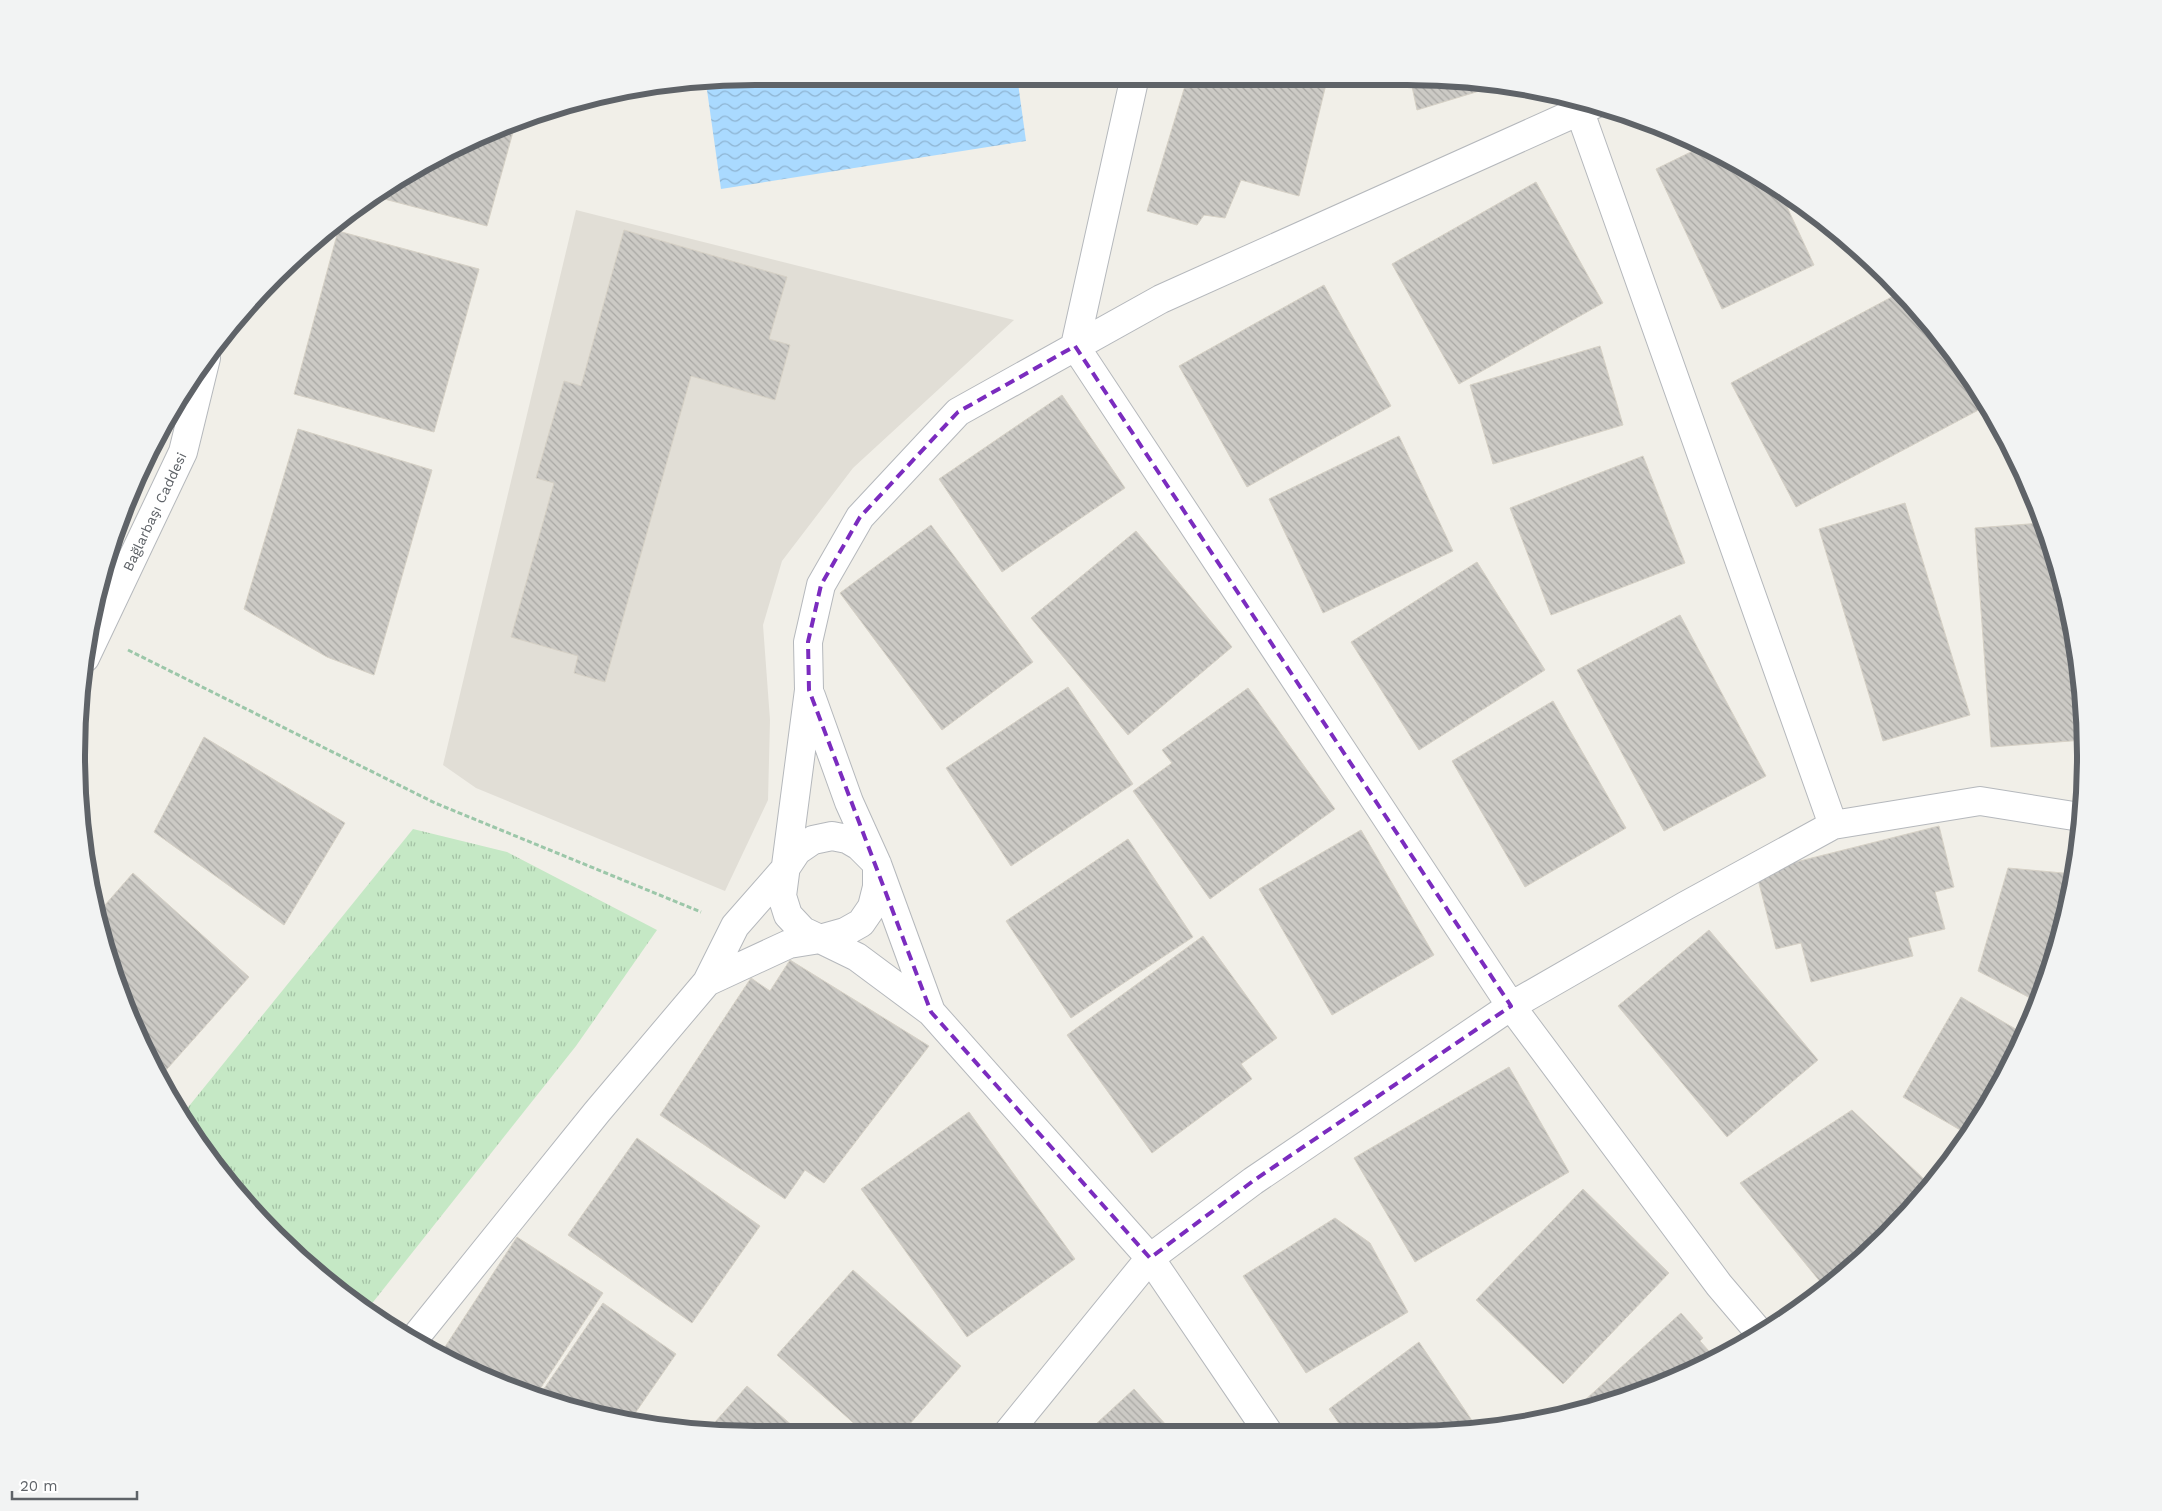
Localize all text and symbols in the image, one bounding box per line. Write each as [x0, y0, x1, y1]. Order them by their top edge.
street label: Bağlarbaşı Caddesi [120, 450, 190, 574]
scale bar [12, 1468, 138, 1500]
text: 20 m [20, 1477, 58, 1495]

